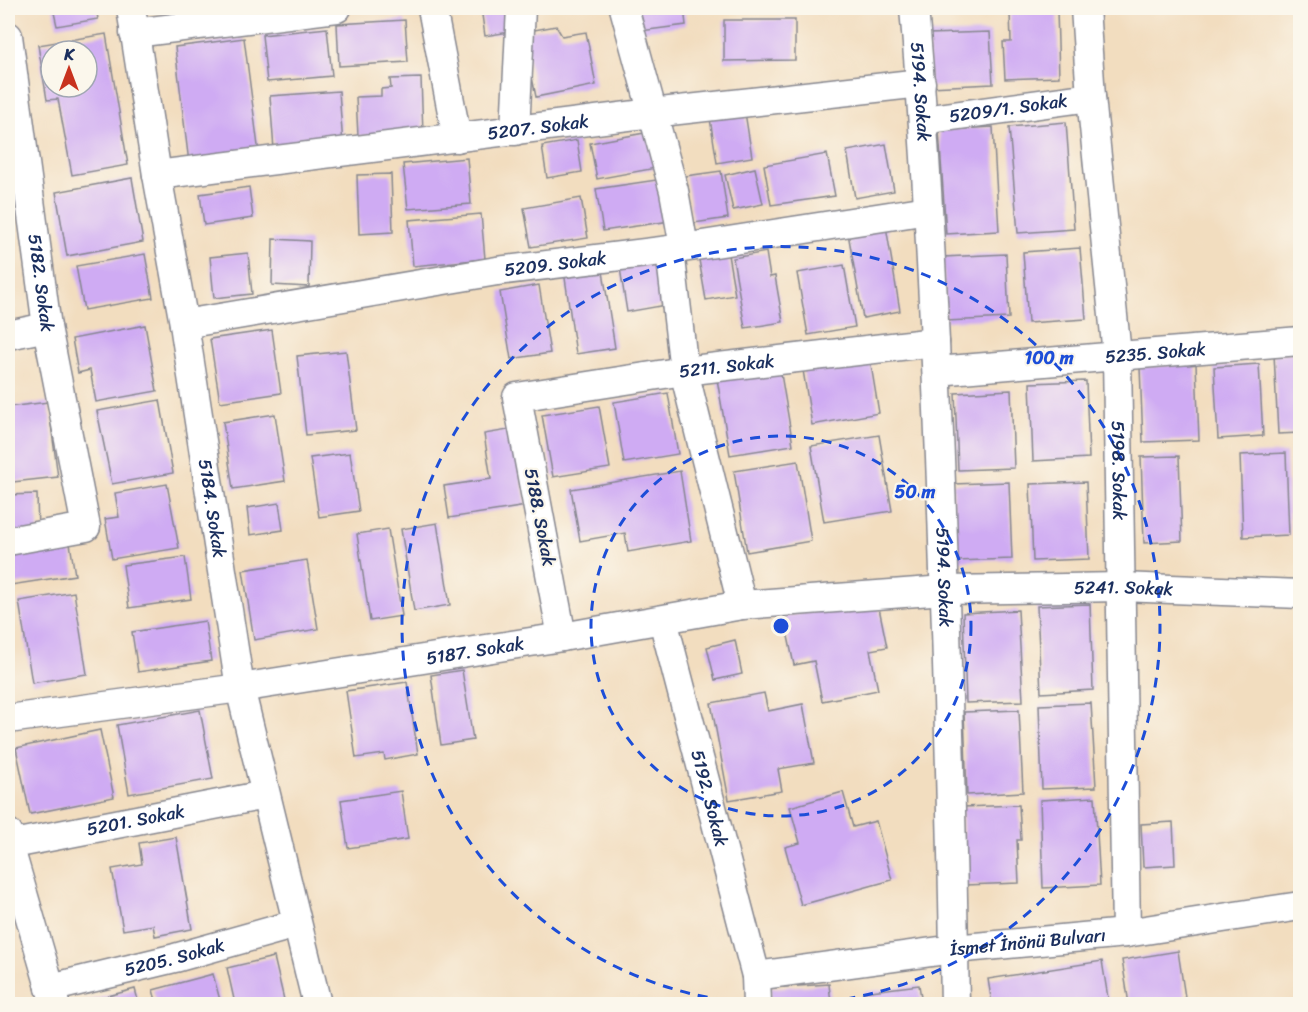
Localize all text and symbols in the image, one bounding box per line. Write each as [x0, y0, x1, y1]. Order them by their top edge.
north arrow [39, 39, 99, 99]
text: K [63, 40, 75, 69]
street label: 5194. Sokak [901, 41, 940, 143]
street label: 5209/1. Sokak [947, 84, 1070, 132]
street label: 5207. Sokak [486, 105, 591, 149]
street label: 5182. Sokak [19, 232, 64, 334]
street label: 5209. Sokak [502, 242, 608, 286]
street label: 5235. Sokak [1104, 333, 1207, 373]
text: 100 m [1025, 342, 1074, 374]
street label: 5211. Sokak [677, 345, 776, 387]
street label: 5198. Sokak [1102, 421, 1136, 521]
street label: 5184. Sokak [189, 457, 236, 560]
street label: 5188. Sokak [515, 465, 565, 569]
text: 50 m [895, 476, 936, 508]
street label: 5194. Sokak [927, 527, 962, 628]
street label: 5241. Sokak [1074, 571, 1174, 605]
centre of rings [771, 616, 791, 636]
street label: 5187. Sokak [424, 627, 527, 674]
street label: 5192. Sokak [682, 746, 738, 850]
street label: 5201. Sokak [84, 795, 188, 845]
street label: İsmet İnönü Bulvarı [947, 919, 1107, 966]
street label: 5205. Sokak [121, 929, 229, 986]

